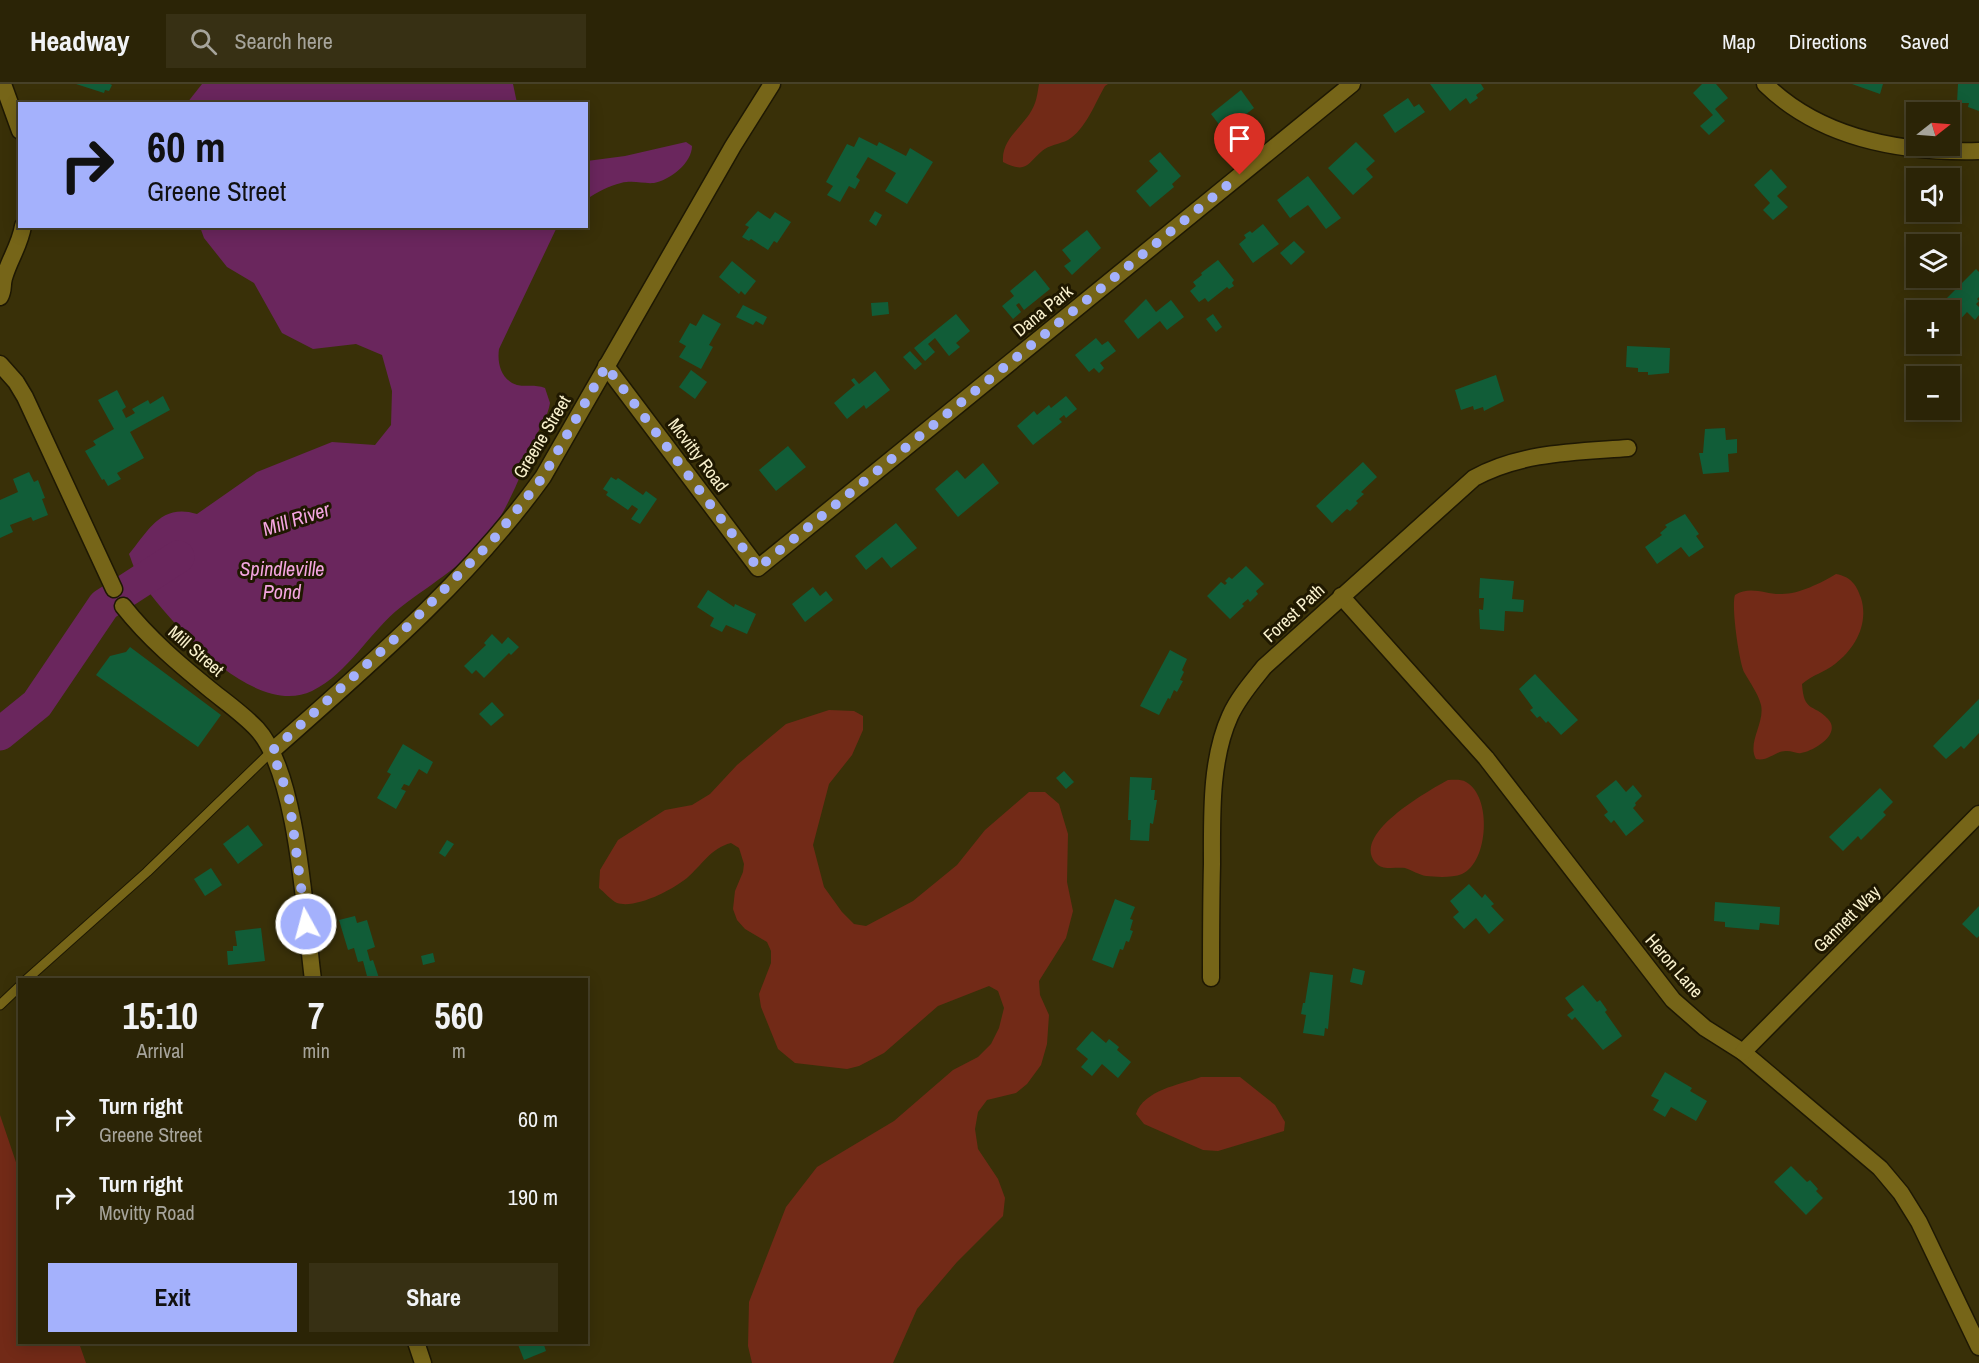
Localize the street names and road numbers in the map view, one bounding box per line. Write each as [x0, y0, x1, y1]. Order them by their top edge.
street label: Dana Park [1008, 279, 1078, 342]
street label: Greene Street [507, 391, 576, 483]
street label: Mcvitty Road [662, 413, 734, 497]
street label: Forest Path [1257, 578, 1330, 648]
street label: Mill Street [163, 619, 230, 682]
street label: Gannett Way [1808, 879, 1886, 958]
street label: Heron Lane [1640, 928, 1709, 1003]

